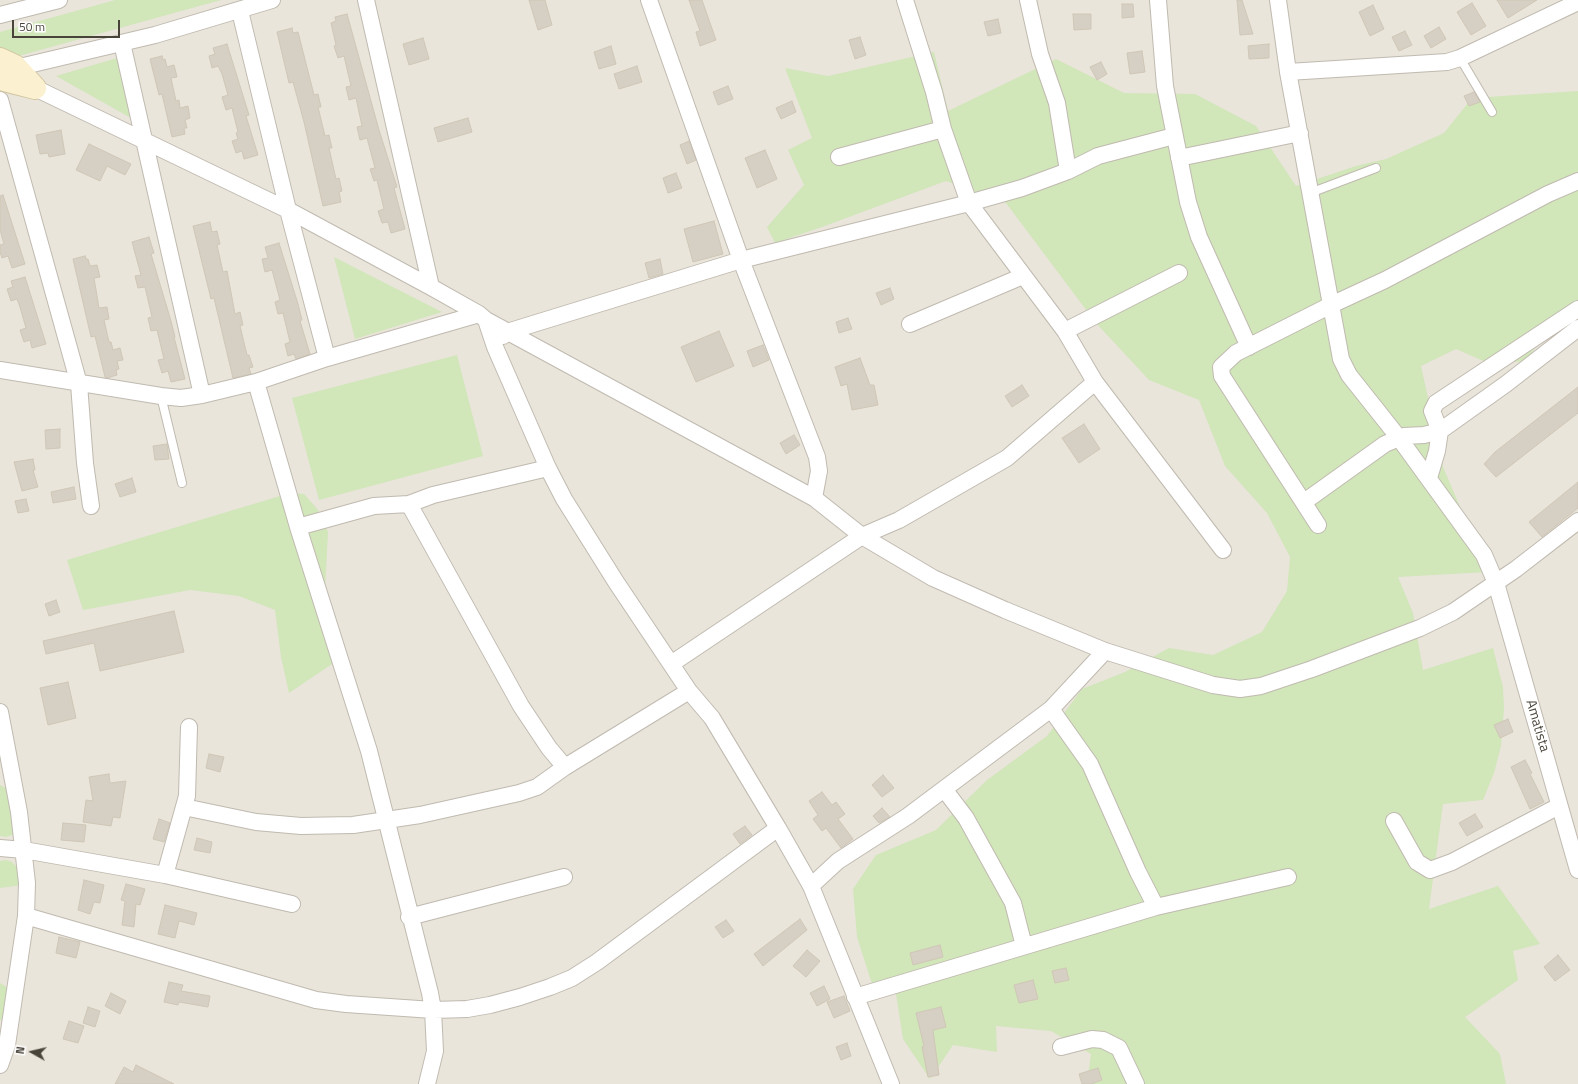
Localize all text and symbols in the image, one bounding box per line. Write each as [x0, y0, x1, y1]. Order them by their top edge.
scale bar [14, 12, 122, 38]
text: 50 m [19, 17, 45, 36]
street label: Amatista [1522, 698, 1552, 754]
north arrow [12, 1032, 52, 1072]
text: N [12, 1045, 29, 1055]

